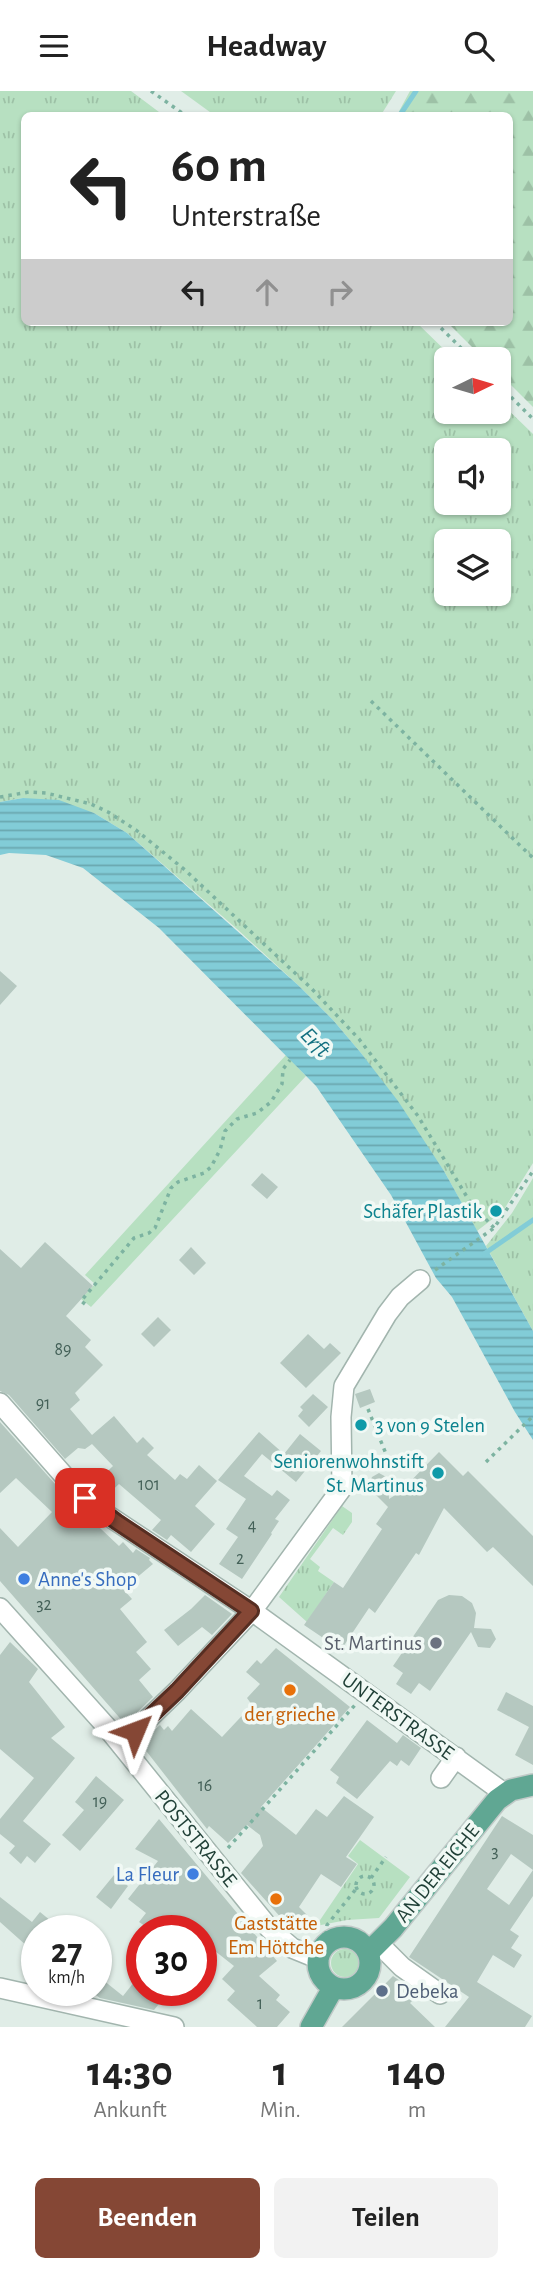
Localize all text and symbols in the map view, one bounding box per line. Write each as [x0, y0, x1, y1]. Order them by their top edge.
icon: menu [35, 27, 73, 65]
icon: search [460, 27, 498, 65]
text: Headway [206, 30, 327, 62]
icon: left [56, 140, 147, 231]
text: 60 m [171, 142, 267, 191]
text: Unterstraße [171, 200, 321, 232]
icon: left [175, 273, 213, 311]
icon: ahead [248, 273, 286, 311]
icon: right [321, 273, 359, 311]
north arrow [434, 347, 511, 423]
map controls [434, 347, 511, 606]
button: sound [434, 438, 511, 515]
button: layers [434, 529, 511, 606]
water label: Erft [296, 1024, 335, 1063]
place label: Schäfer Plastik [363, 1201, 482, 1222]
marker: Schäfer Plastik [488, 1203, 504, 1219]
house number: 89 [55, 1341, 72, 1359]
house number: 91 [36, 1395, 50, 1413]
place label: 3 von 9 Stelen [375, 1415, 485, 1436]
marker: 3 von 9 Stelen [353, 1417, 369, 1433]
place label: Seniorenwohnstift St. Martinus [273, 1451, 424, 1496]
marker: Seniorenwohnstift St. Martinus [430, 1465, 446, 1481]
pin [55, 1468, 115, 1528]
house number: 101 [138, 1476, 160, 1494]
icon: arrive [66, 1479, 104, 1517]
house number: 4 [248, 1517, 257, 1535]
house number: 2 [236, 1550, 244, 1568]
place label: Anne's Shop [38, 1569, 137, 1590]
marker: Anne's Shop [16, 1571, 32, 1587]
house number: 32 [36, 1596, 52, 1614]
place label: St. Martinus [324, 1633, 422, 1654]
marker: St. Martinus [428, 1635, 444, 1651]
street label: UNTERSTRASSE [338, 1669, 458, 1764]
marker: der grieche [282, 1682, 298, 1698]
position arrow [98, 1694, 172, 1768]
place label: der grieche [244, 1704, 336, 1725]
house number: 16 [198, 1777, 212, 1795]
street label: POSTSTRASSE [151, 1786, 241, 1891]
house number: 19 [93, 1793, 107, 1811]
street label: AN DER EICHE [392, 1820, 483, 1926]
house number: 3 [491, 1843, 499, 1861]
place label: La Fleur [116, 1864, 179, 1885]
marker: La Fleur [185, 1866, 201, 1882]
marker: Gaststätte Em Höttche [268, 1891, 284, 1907]
place label: Gaststätte Em Höttche [228, 1913, 324, 1958]
speed limit sign: 30 [126, 1915, 217, 2006]
text: 27 [51, 1934, 82, 1969]
text: km/h [48, 1969, 85, 1987]
place label: Debeka [396, 1981, 459, 2002]
marker: Debeka [374, 1983, 390, 1999]
house number: 1 [257, 1995, 263, 2013]
text: 14:30 [87, 2051, 173, 2093]
text: 1 [273, 2051, 288, 2093]
text: 140 [388, 2051, 446, 2093]
text: Ankunft [93, 2099, 166, 2122]
text: Min. [260, 2099, 301, 2122]
text: m [408, 2099, 426, 2122]
button: Beenden [35, 2178, 260, 2258]
button: Teilen [274, 2178, 498, 2258]

